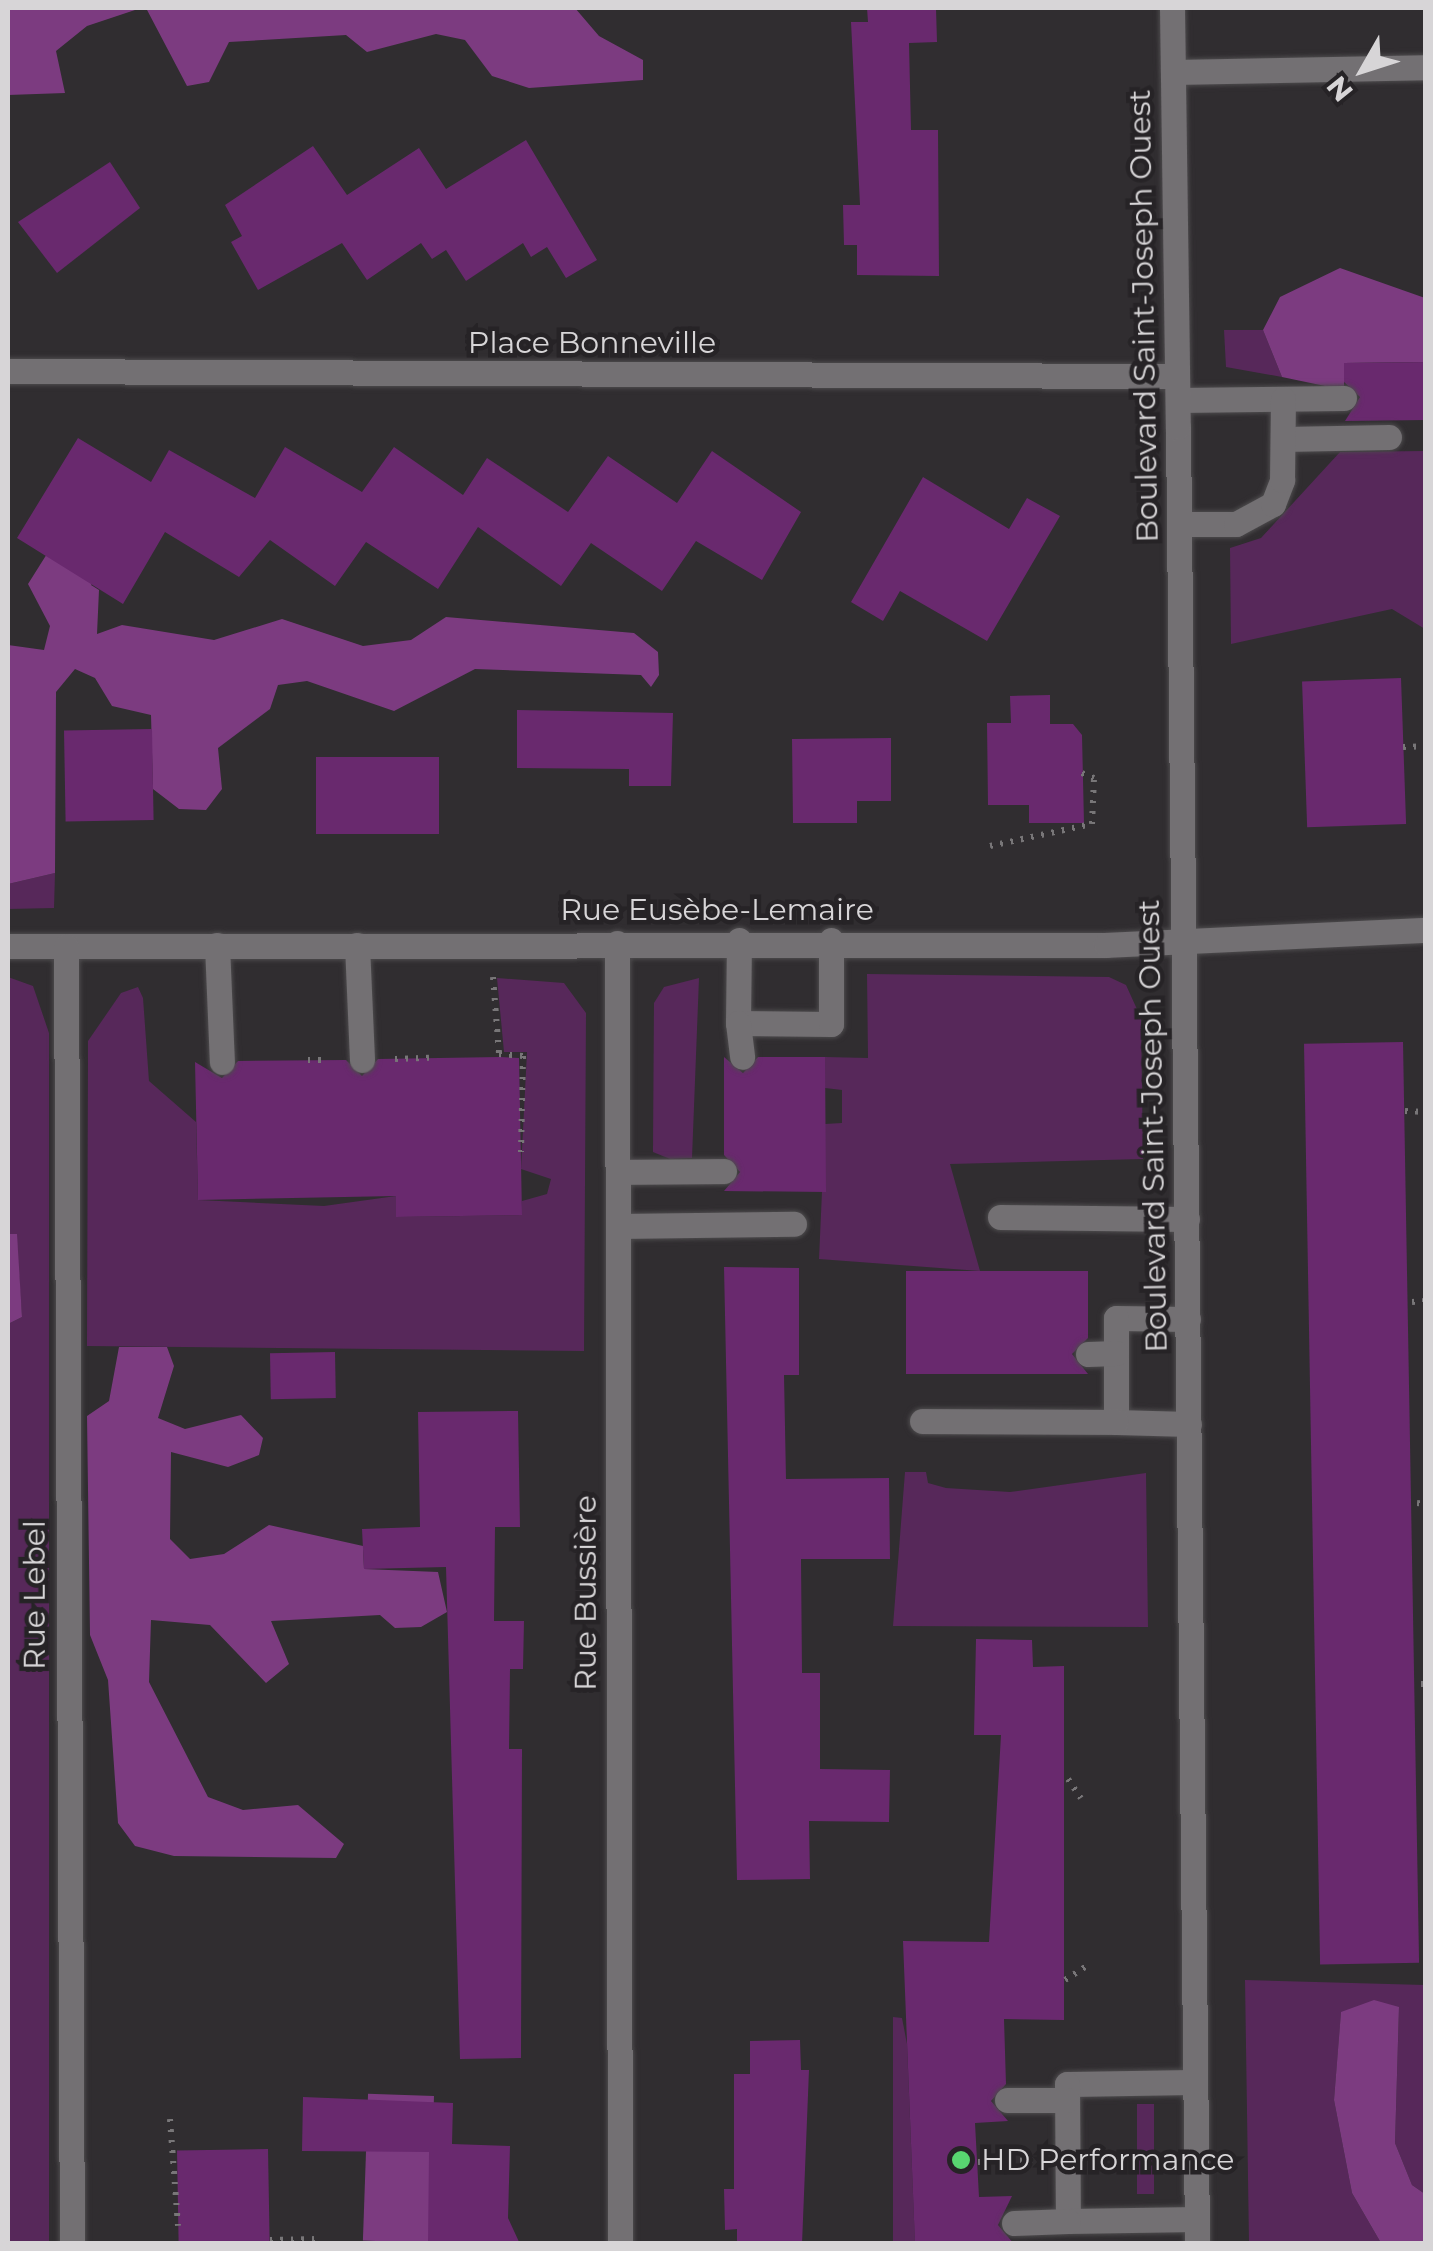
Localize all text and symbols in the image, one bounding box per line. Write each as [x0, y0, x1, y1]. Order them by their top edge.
north arrow [1313, 20, 1413, 120]
text: N [1319, 69, 1360, 108]
street label: Boulevard Saint-Joseph Ouest [1122, 89, 1166, 543]
street label: Place Bonneville [468, 325, 716, 361]
street label: Rue Eusèbe-Lemaire [560, 892, 874, 928]
street label: Boulevard Saint-Joseph Ouest [1131, 899, 1175, 1353]
street label: Rue Bussière [568, 1495, 604, 1691]
street label: Rue Lebel [17, 1520, 53, 1670]
place label: HD Performance [981, 2142, 1234, 2178]
marker: HD Performance [950, 2149, 972, 2171]

